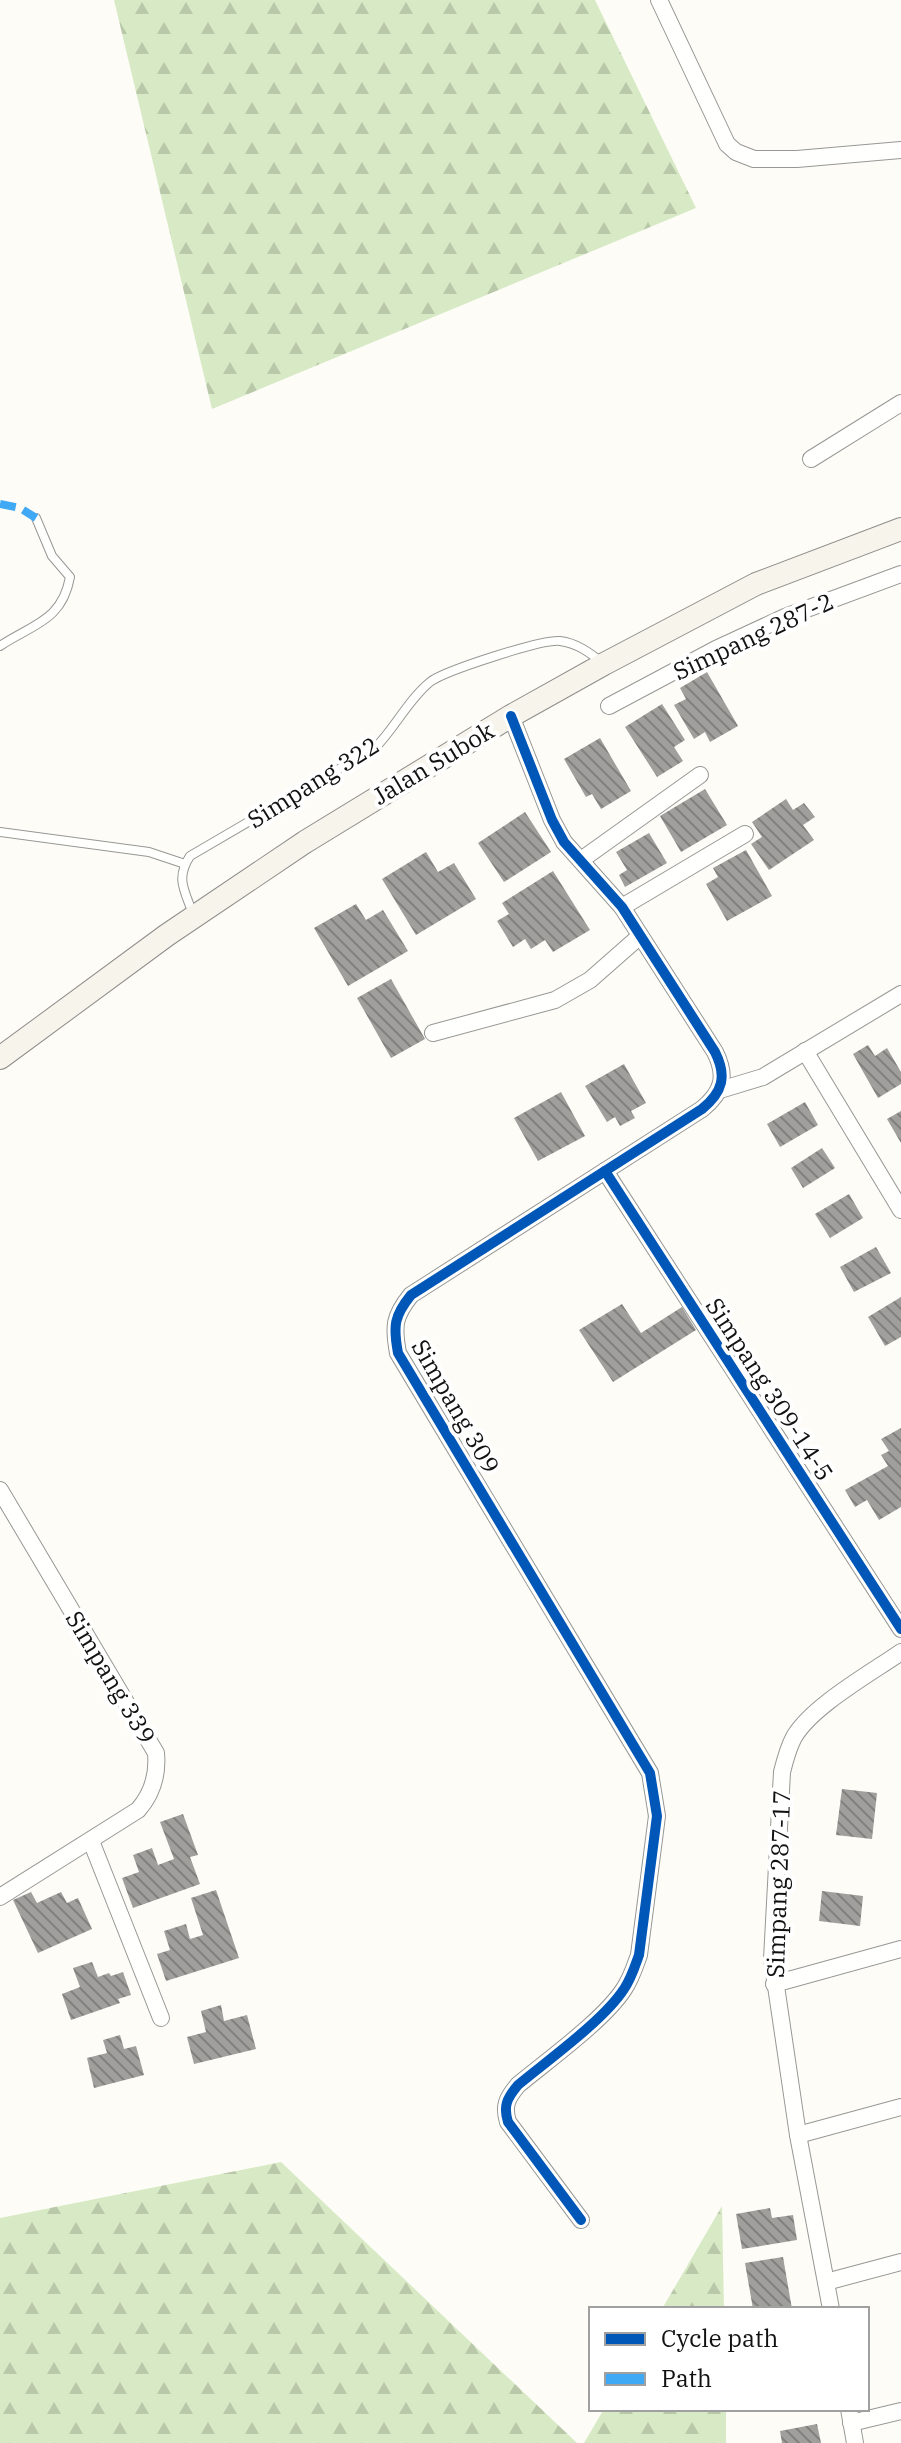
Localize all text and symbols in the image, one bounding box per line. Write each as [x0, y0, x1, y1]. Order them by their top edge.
street label: Simpang 287-2 [668, 585, 838, 687]
street label: Jalan Subok [366, 714, 500, 812]
street label: Simpang 322 [241, 729, 385, 835]
street label: Simpang 309-14-5 [699, 1291, 841, 1487]
street label: Simpang 309 [405, 1333, 507, 1479]
street label: Simpang 339 [59, 1605, 163, 1749]
street label: Simpang 287-17 [759, 1789, 797, 1979]
legend [589, 2307, 869, 2411]
text: Cycle path [661, 2322, 778, 2354]
text: Path [661, 2362, 712, 2394]

